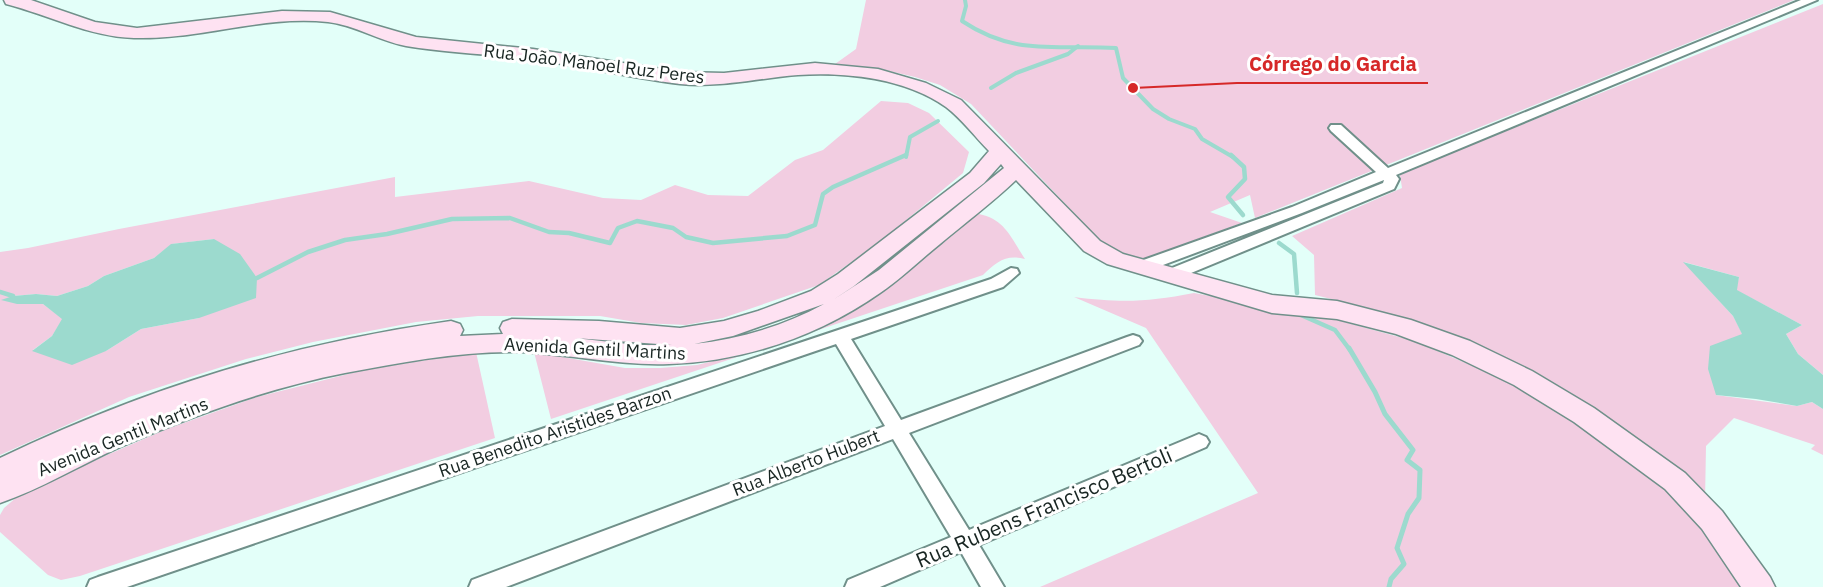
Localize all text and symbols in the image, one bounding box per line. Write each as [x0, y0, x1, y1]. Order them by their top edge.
street label: Rua João Manoel Ruz Peres [482, 39, 706, 88]
callout: Córrego do Garcia [1237, 45, 1428, 83]
text: Córrego do Garcia [1249, 50, 1417, 77]
street label: Avenida Gentil Martins [504, 332, 687, 365]
street label: Rua Benedito Aristides Barzon [435, 381, 674, 482]
street label: Avenida Gentil Martins [34, 392, 212, 481]
street label: Rua Alberto Hubert [729, 424, 883, 501]
street label: Rua Rubens Francisco Bertoli [911, 440, 1176, 574]

